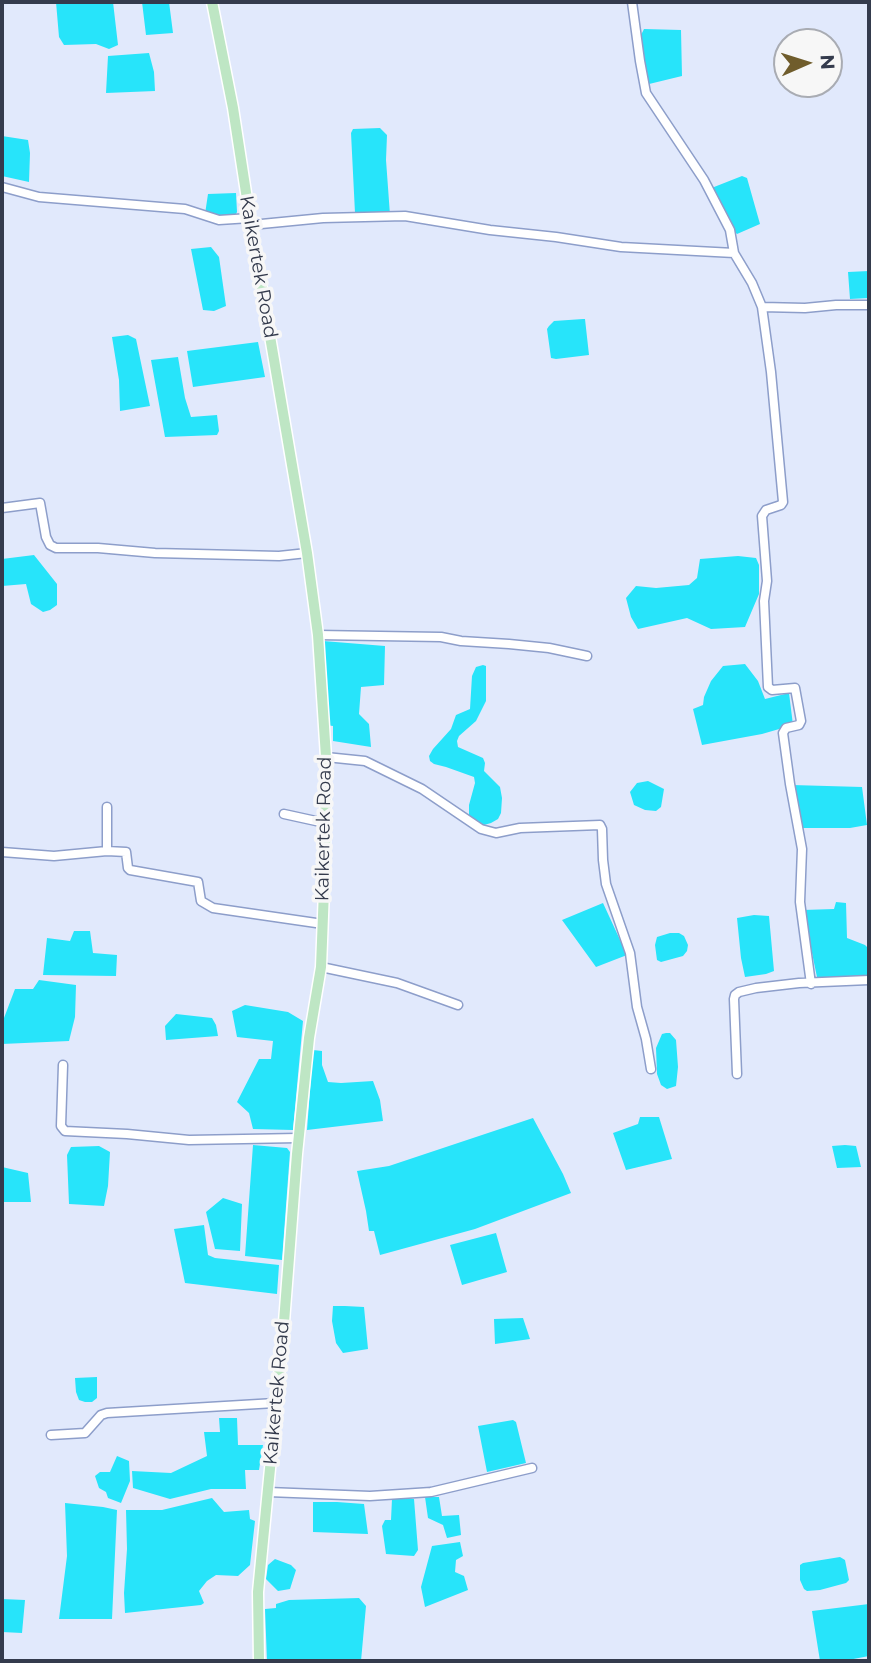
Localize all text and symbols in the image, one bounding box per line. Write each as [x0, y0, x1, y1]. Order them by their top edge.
north arrow [773, 28, 843, 98]
text: N [816, 54, 839, 70]
street label: Kaikertek Road [234, 194, 282, 340]
street label: Kaikertek Road [311, 756, 337, 902]
street label: Kaikertek Road [259, 1320, 295, 1466]

